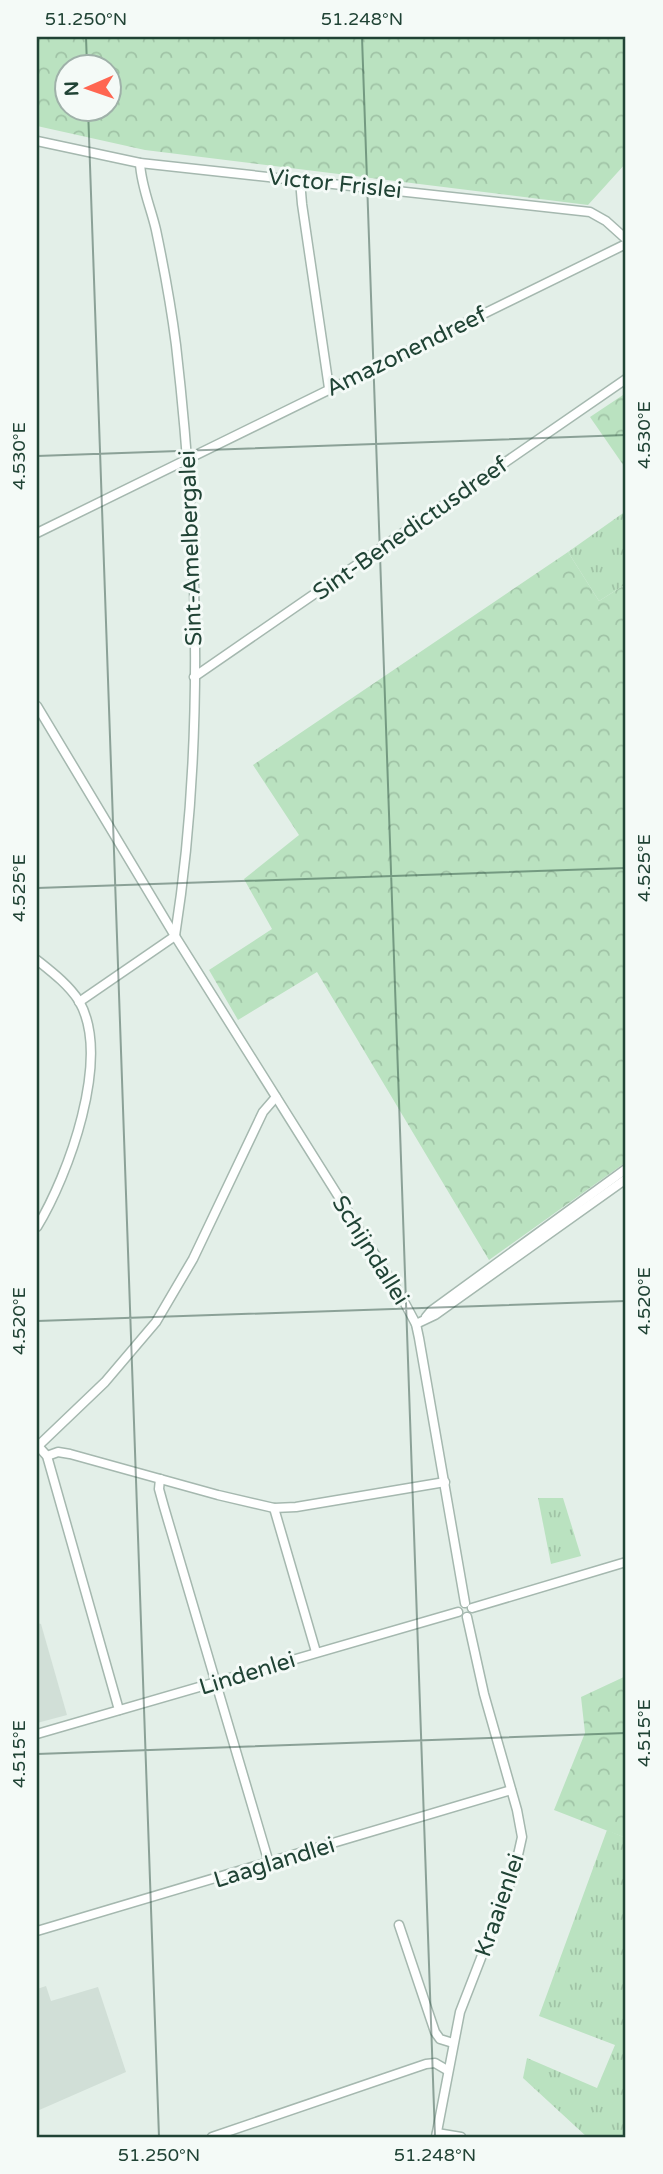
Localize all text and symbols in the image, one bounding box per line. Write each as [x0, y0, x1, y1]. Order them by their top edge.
text: 51.250°N [45, 8, 127, 30]
text: 51.248°N [321, 8, 403, 30]
north arrow [52, 52, 122, 122]
text: N [61, 81, 83, 97]
street label: Victor Frislei [267, 163, 403, 205]
street label: Amazonendreef [322, 301, 492, 403]
text: 4.530°E [633, 401, 655, 469]
text: 4.530°E [8, 422, 30, 490]
street label: Sint-Amelbergalei [174, 450, 208, 646]
street label: Sint-Benedictusdreef [308, 451, 514, 607]
text: 4.525°E [633, 834, 655, 902]
text: 4.525°E [8, 854, 30, 922]
street label: Schijndallei [326, 1191, 415, 1310]
text: 4.520°E [633, 1267, 655, 1335]
text: 4.520°E [8, 1287, 30, 1355]
street label: Lindenlei [196, 1646, 299, 1702]
text: 4.515°E [633, 1699, 655, 1767]
text: 4.515°E [8, 1720, 30, 1788]
street label: Laaglandlei [210, 1831, 338, 1895]
street label: Kraaienlei [469, 1850, 531, 1961]
text: 51.250°N [118, 2144, 200, 2166]
text: 51.248°N [394, 2144, 476, 2166]

